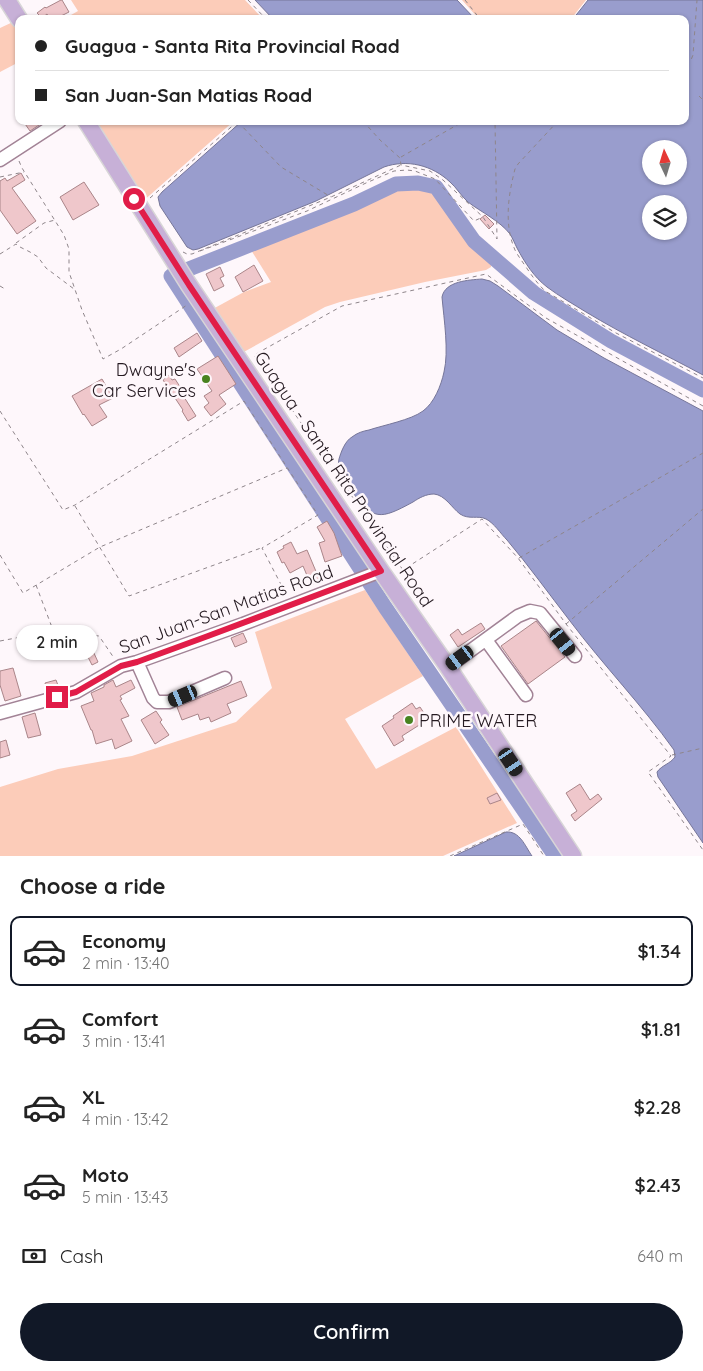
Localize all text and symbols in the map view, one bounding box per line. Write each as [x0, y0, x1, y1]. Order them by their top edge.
text: Guagua - Santa Rita Provincial Road [65, 34, 400, 58]
text: San Juan-San Matias Road [65, 83, 312, 107]
north arrow [642, 140, 688, 185]
map controls [642, 140, 687, 240]
route start [123, 188, 145, 210]
button: layers [642, 195, 687, 240]
street label: Guagua - Santa Rita Provincial Road [250, 347, 438, 611]
place label: Dwayne's Car Services [92, 358, 196, 402]
marker: Dwayne's Car Services [200, 373, 212, 385]
street label: San Juan-San Matias Road [116, 560, 336, 658]
callout: 2 min [16, 624, 98, 660]
car [547, 626, 578, 658]
text: 2 min [36, 632, 78, 652]
car [443, 643, 476, 673]
car [166, 683, 199, 709]
route end [46, 686, 68, 708]
place label: PRIME WATER [419, 709, 537, 732]
marker: PRIME WATER [403, 714, 415, 726]
car [496, 745, 525, 779]
text: Choose a ride [20, 872, 165, 900]
icon: car [22, 929, 67, 974]
text: Economy [82, 929, 166, 953]
text: $1.34 [637, 939, 681, 963]
text: 2 min · 13:40 [82, 953, 170, 973]
icon: car [22, 1007, 67, 1052]
text: Comfort [82, 1007, 159, 1031]
text: $1.81 [641, 1017, 681, 1041]
text: 3 min · 13:41 [82, 1031, 165, 1051]
icon: car [22, 1085, 67, 1130]
text: XL [82, 1085, 105, 1109]
text: $2.28 [634, 1095, 681, 1119]
text: 4 min · 13:42 [82, 1109, 169, 1129]
icon: car [22, 1163, 67, 1208]
text: Moto [82, 1163, 129, 1187]
text: $2.43 [635, 1173, 681, 1197]
text: 5 min · 13:43 [82, 1187, 168, 1207]
icon: cash [20, 1242, 48, 1270]
text: Cash [60, 1244, 104, 1268]
text: 640 m [637, 1246, 683, 1266]
button: Confirm [20, 1303, 683, 1361]

